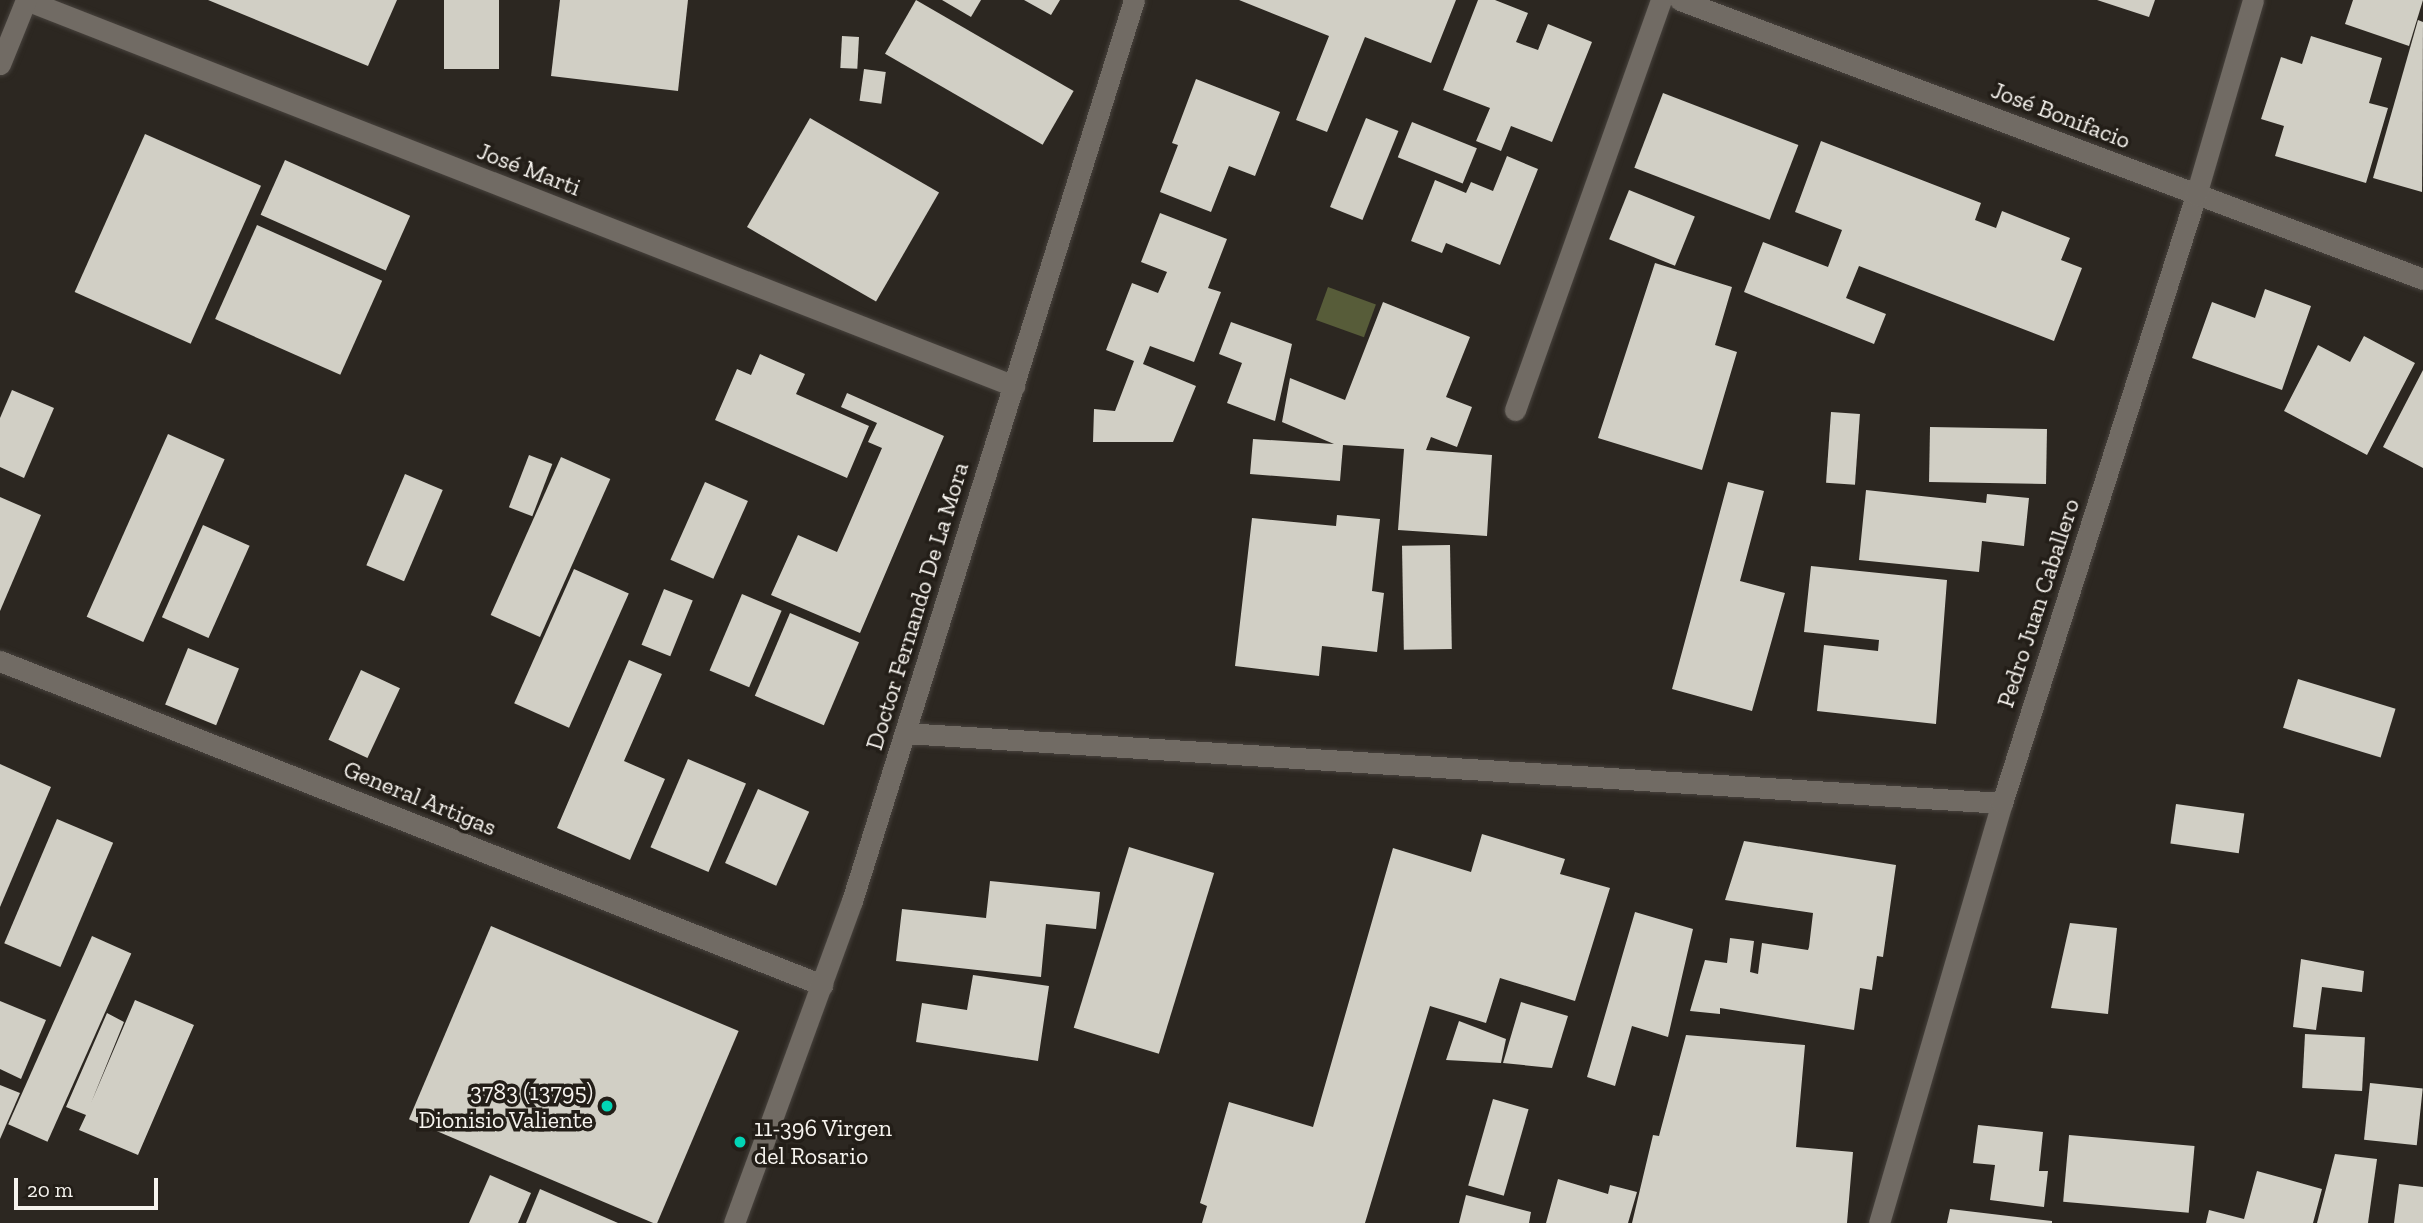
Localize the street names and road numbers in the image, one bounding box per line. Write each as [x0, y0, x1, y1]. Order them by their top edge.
street label: José Bonifacio [1987, 75, 2135, 155]
street label: José Marti [473, 136, 585, 202]
street label: Doctor Fernando De La Mora [859, 458, 975, 754]
street label: Pedro Juan Caballero [1991, 495, 2085, 711]
street label: General Artigas [339, 754, 501, 842]

